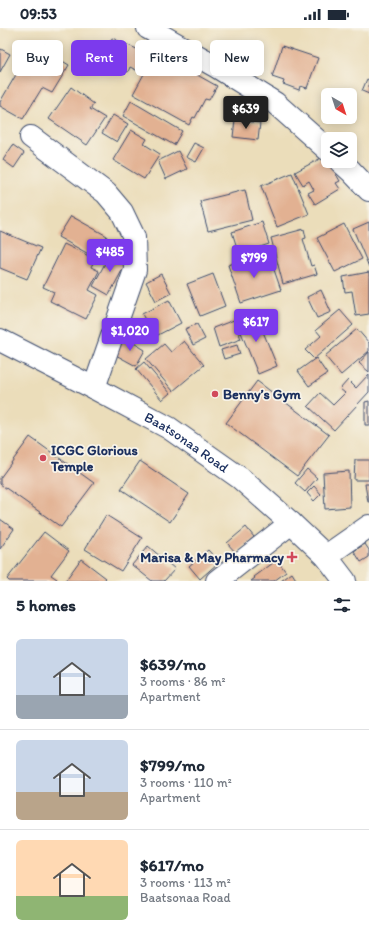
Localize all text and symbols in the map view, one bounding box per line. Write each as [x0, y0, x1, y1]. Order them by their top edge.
text: 09:53 [20, 5, 57, 23]
chip: Buy [12, 40, 63, 76]
chip: Rent [71, 40, 127, 76]
chip: Filters [135, 40, 202, 76]
chip: New [210, 40, 264, 76]
north arrow [321, 88, 357, 124]
map controls [321, 88, 357, 168]
pin: $639 [222, 96, 270, 130]
text: $639 [232, 101, 260, 116]
button: layers [321, 132, 357, 168]
pin: $485 [86, 239, 134, 273]
text: $485 [96, 244, 124, 259]
pin: $799 [230, 245, 278, 279]
text: $799 [241, 250, 267, 265]
pin: $617 [232, 309, 280, 343]
text: $617 [243, 314, 269, 329]
pin: $1,020 [97, 318, 163, 352]
text: $1,020 [111, 323, 149, 338]
place label: Benny’s Gym [223, 386, 301, 403]
marker: Benny’s Gym [210, 389, 220, 399]
street label: Baatsonaa Road [141, 409, 232, 477]
place label: ICGC Glorious Temple [50, 442, 138, 475]
marker: ICGC Glorious Temple [38, 453, 48, 463]
place label: Marisa & May Pharmacy [140, 549, 284, 566]
marker: Marisa & May Pharmacy [287, 552, 297, 562]
icon: filters [331, 594, 353, 616]
text: 5 homes [16, 595, 76, 615]
text: $639/mo [140, 654, 206, 674]
icon: home [48, 655, 96, 703]
text: 3 rooms · 86 m² [140, 674, 226, 689]
text: Apartment [140, 689, 201, 704]
text: $799/mo [140, 755, 205, 775]
icon: home [48, 756, 96, 804]
text: 3 rooms · 110 m² [140, 775, 232, 790]
text: Apartment [140, 790, 201, 805]
text: $617/mo [140, 855, 204, 875]
icon: home [48, 856, 96, 904]
text: 3 rooms · 113 m² [140, 875, 231, 890]
text: Baatsonaa Road [140, 890, 231, 905]

